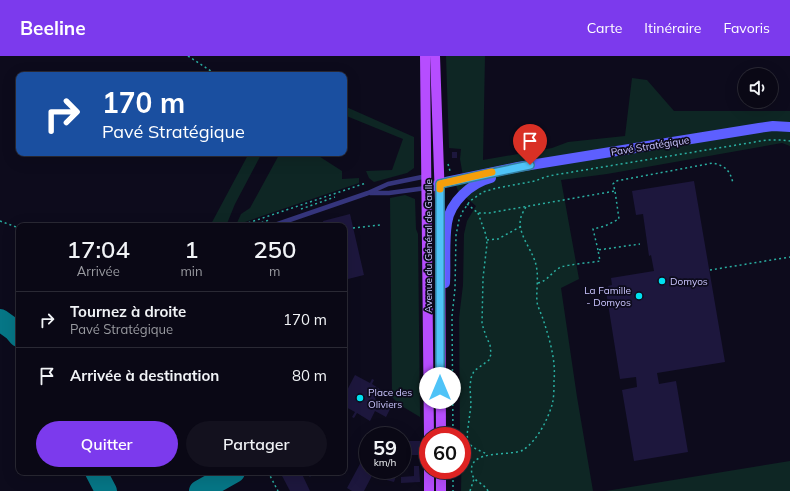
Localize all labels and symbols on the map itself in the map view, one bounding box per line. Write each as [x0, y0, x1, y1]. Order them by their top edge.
pin [513, 124, 547, 165]
street label: Pavé Stratégique [610, 133, 690, 159]
street label: Avenue du Général de Gaulle [422, 179, 435, 313]
place label: Domyos [670, 275, 708, 288]
marker: Domyos [657, 276, 667, 286]
place label: La Famille - Domyos [584, 284, 631, 309]
marker: La Famille - Domyos [634, 291, 644, 301]
position arrow [419, 367, 461, 409]
place label: Place des Oliviers [368, 386, 412, 411]
marker: Place des Oliviers [355, 393, 365, 403]
speed limit sign: 60 [419, 427, 471, 479]

